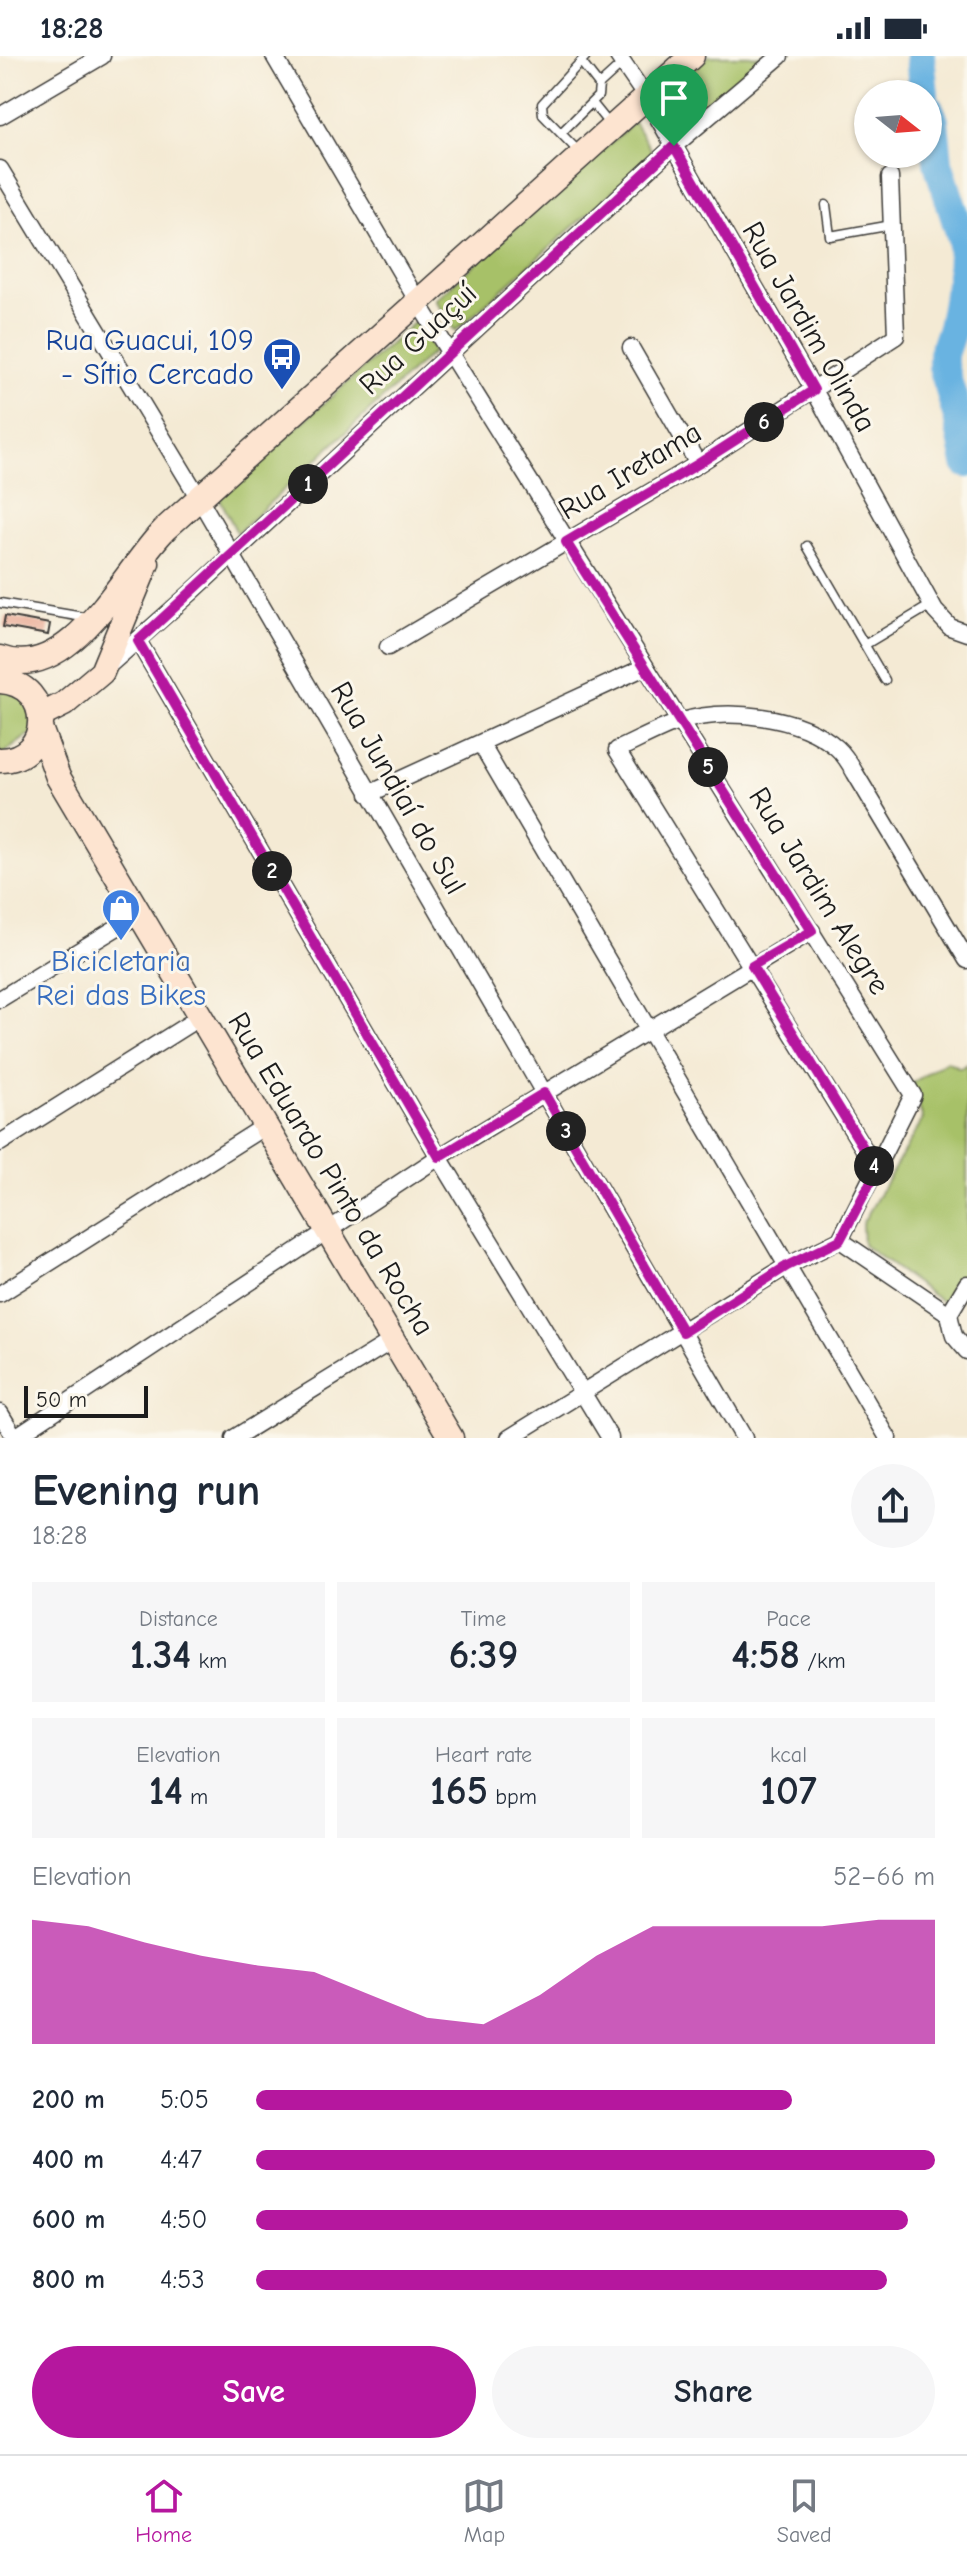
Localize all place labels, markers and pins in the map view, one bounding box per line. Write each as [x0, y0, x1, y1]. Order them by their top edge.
pin [640, 64, 708, 146]
place label: Rua Guacui, 109 - Sítio Cercado [45, 323, 254, 392]
bus stop icon: Rua Guacui, 109 - Sítio Cercado [261, 336, 303, 391]
pin: 6 [744, 402, 784, 442]
pin: 1 [288, 464, 328, 504]
pin: 5 [688, 747, 728, 787]
pin: 2 [252, 851, 292, 891]
shop icon: Bicicletaria Rei das Bikes [100, 887, 142, 942]
place label: Bicicletaria Rei das Bikes [36, 944, 206, 1013]
pin: 3 [546, 1111, 586, 1151]
pin: 4 [854, 1146, 894, 1186]

